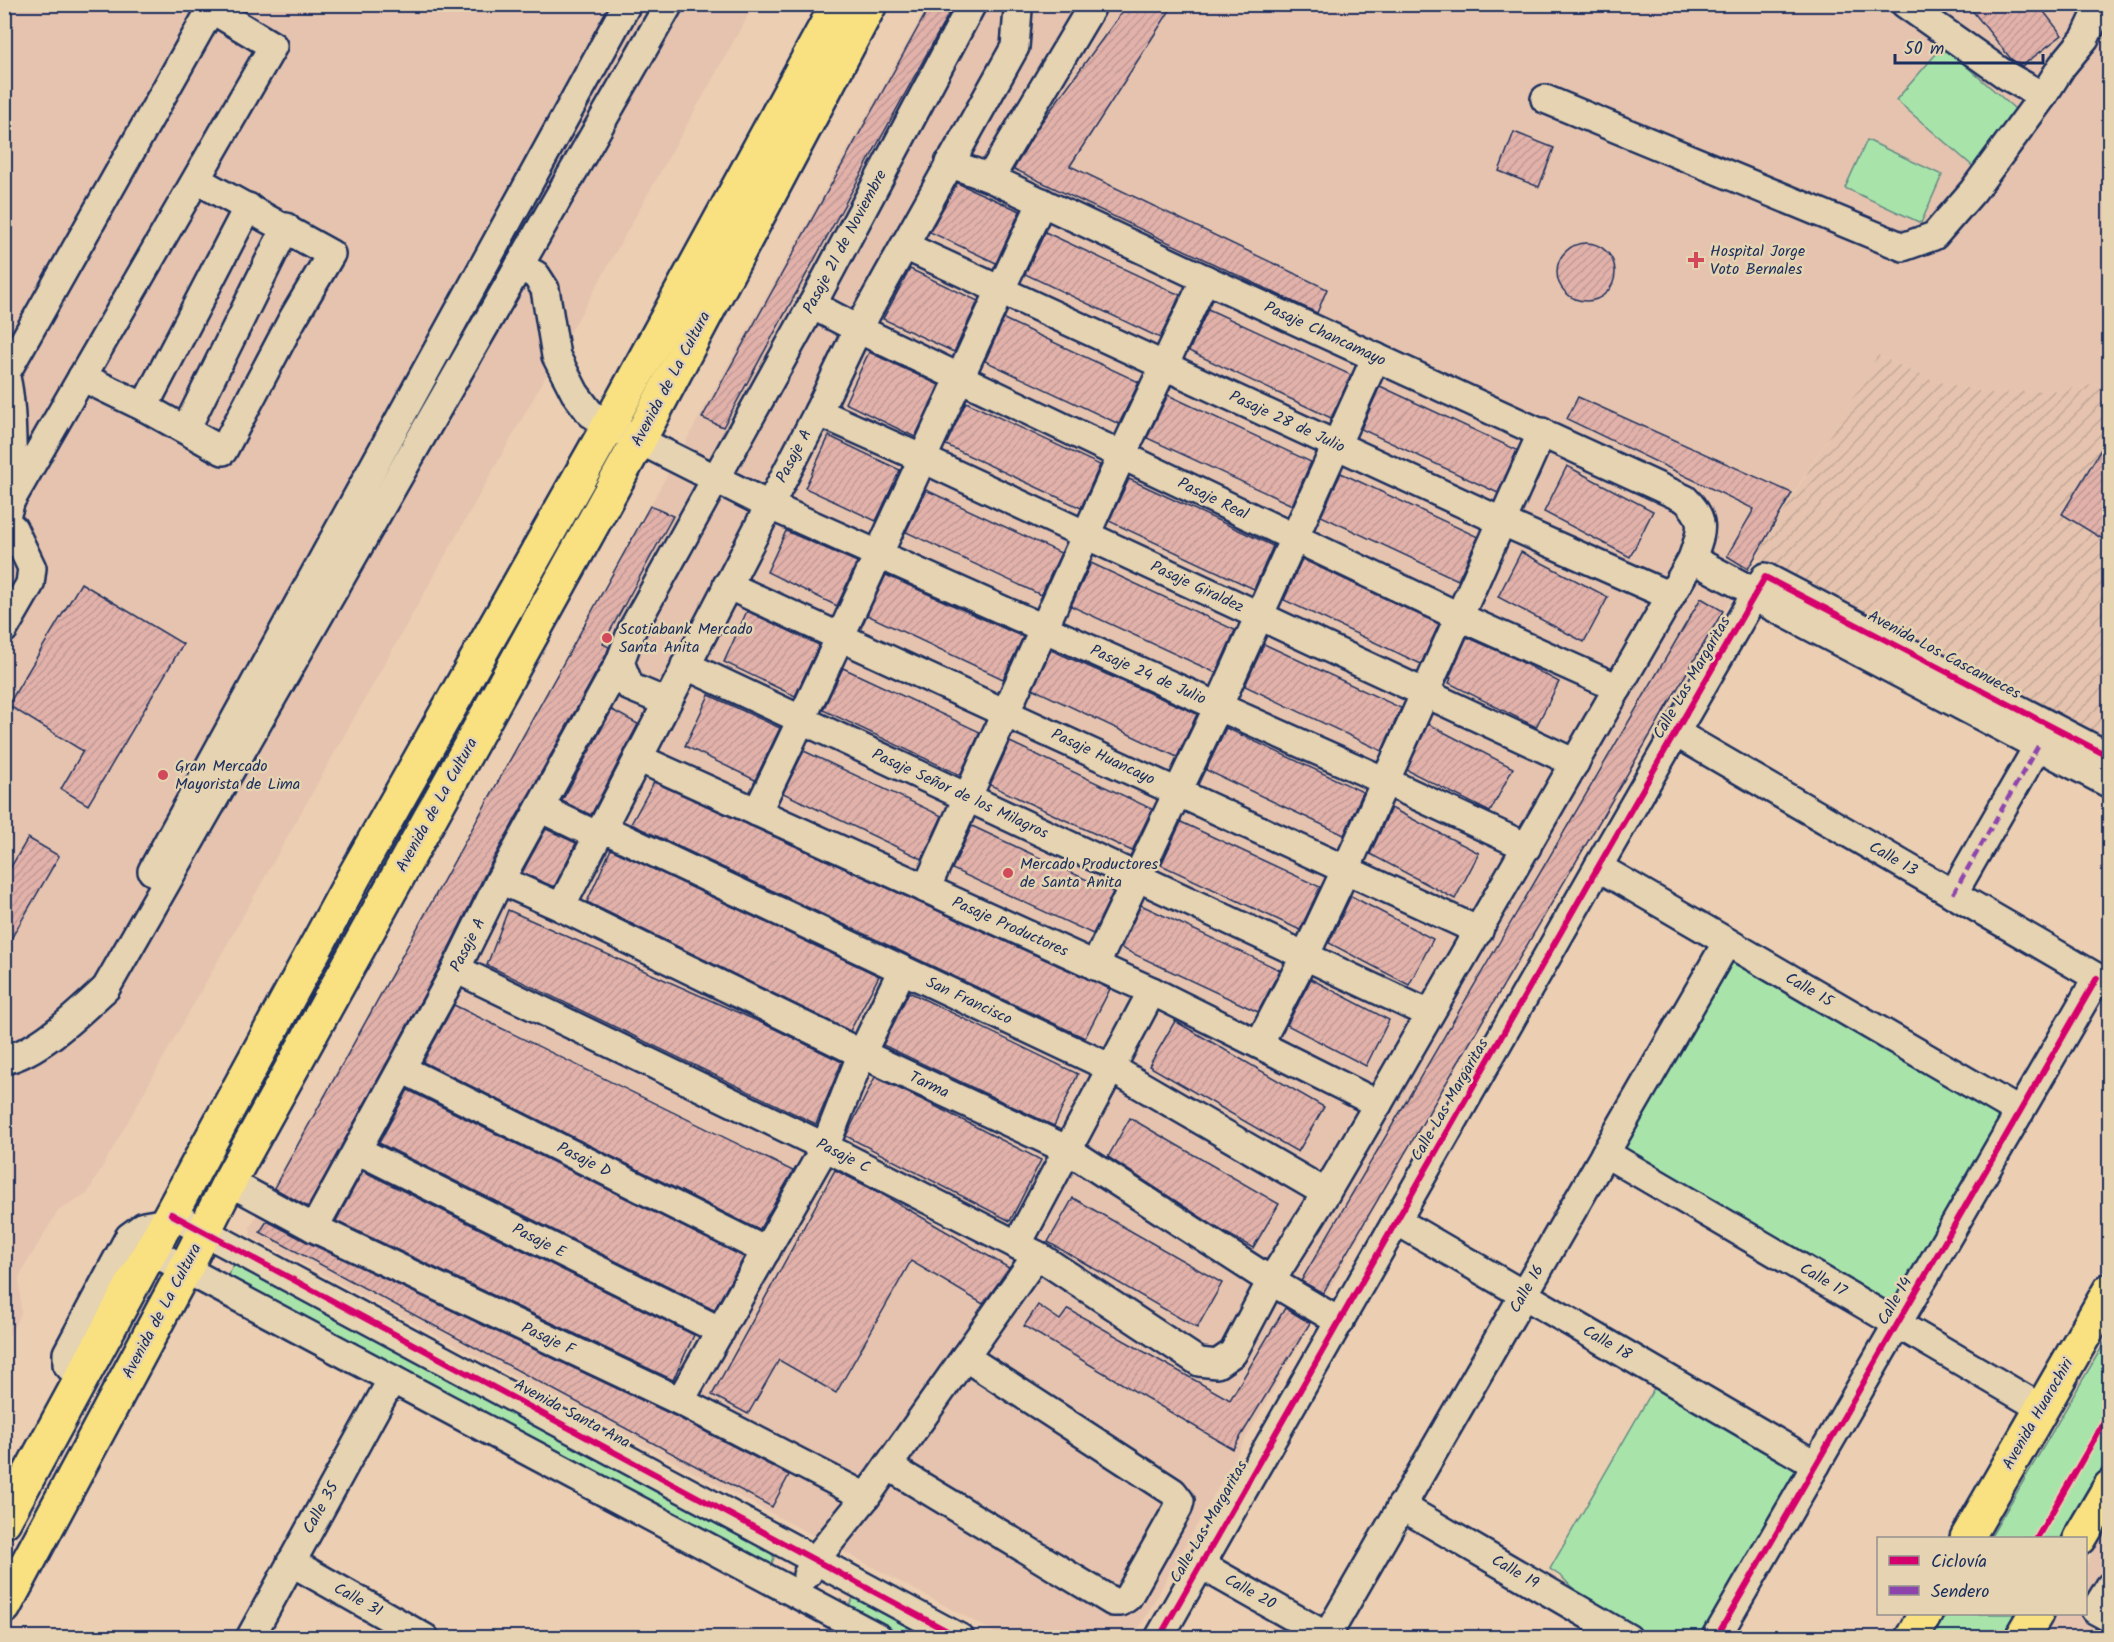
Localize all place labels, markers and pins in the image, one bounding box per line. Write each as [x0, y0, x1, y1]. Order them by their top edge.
place label: Hospital Jorge Voto Bernales [1710, 239, 1805, 282]
marker: Hospital Jorge Voto Bernales [1687, 251, 1705, 269]
place label: Scotiabank Mercado Santa Anita [619, 617, 753, 660]
marker: Scotiabank Mercado Santa Anita [600, 631, 614, 645]
place label: Gran Mercado Mayorista de Lima [175, 754, 300, 797]
marker: Gran Mercado Mayorista de Lima [156, 768, 170, 782]
place label: Mercado Productores de Santa Anita [1020, 852, 1158, 895]
marker: Mercado Productores de Santa Anita [1001, 866, 1015, 880]

